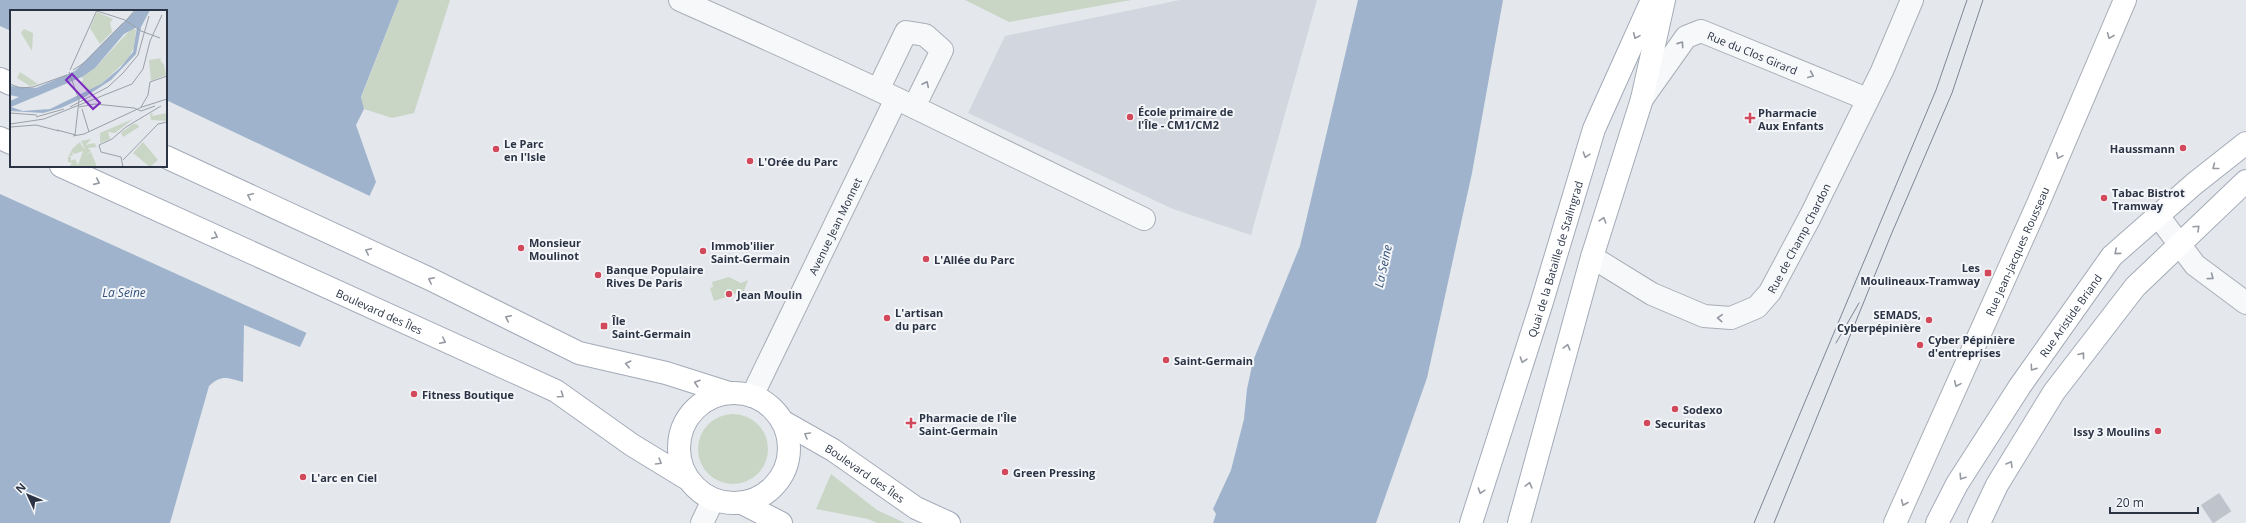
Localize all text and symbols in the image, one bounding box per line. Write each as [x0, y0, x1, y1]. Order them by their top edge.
inset map [10, 10, 167, 167]
street label: Rue du Clos Girard [1705, 27, 1800, 77]
one-way arrow [1633, 31, 1641, 39]
one-way arrow [2107, 32, 2115, 40]
one-way arrow [1676, 42, 1683, 49]
one-way arrow [1807, 71, 1814, 79]
one-way arrow [921, 80, 929, 88]
place label: École primaire de l'Île - CM1/CM2 [1138, 104, 1234, 132]
place label: Pharmacie Aux Enfants [1758, 105, 1824, 133]
marker: École primaire de l'Île - CM1/CM2 [1125, 112, 1135, 122]
marker: Pharmacie Aux Enfants [1745, 113, 1755, 123]
place label: Le Parc en l'Isle [504, 136, 546, 164]
place label: Haussmann [2110, 141, 2175, 156]
marker: Haussmann [2178, 143, 2188, 153]
marker: Le Parc en l'Isle [491, 144, 501, 154]
one-way arrow [2056, 151, 2064, 159]
one-way arrow [1582, 152, 1591, 159]
place label: L'Orée du Parc [758, 154, 838, 169]
marker: L'Orée du Parc [745, 156, 755, 166]
one-way arrow [2213, 162, 2220, 169]
street label: Avenue Jean Monnet [805, 175, 864, 277]
one-way arrow [92, 177, 100, 185]
street label: Quai de la Bataille de Stalingrad [1524, 179, 1586, 339]
street label: Rue de Champ Chardon [1763, 180, 1833, 296]
street label: Rue Jean-Jacques Rousseau [1981, 184, 2052, 318]
place label: Tabac Bistrot Tramway [2112, 185, 2185, 213]
one-way arrow [247, 193, 254, 201]
marker: Tabac Bistrot Tramway [2099, 193, 2109, 203]
one-way arrow [1598, 217, 1607, 224]
one-way arrow [2192, 225, 2200, 233]
one-way arrow [211, 231, 218, 239]
place label: Monsieur Moulinot [529, 235, 581, 263]
place label: Immob'ilier Saint-Germain [711, 238, 790, 266]
marker: Monsieur Moulinot [516, 243, 526, 253]
water label: La Seine [1370, 243, 1396, 289]
marker: Immob'ilier Saint-Germain [698, 246, 708, 256]
one-way arrow [2114, 247, 2122, 254]
one-way arrow [364, 248, 372, 256]
place label: L'Allée du Parc [934, 252, 1015, 267]
marker: L'Allée du Parc [921, 254, 931, 264]
place label: Les Moulineaux-Tramway [1860, 260, 1981, 288]
place label: Banque Populaire Rives De Paris [606, 262, 704, 290]
marker: Les Moulineaux-Tramway [1983, 268, 1993, 278]
marker: Banque Populaire Rives De Paris [593, 270, 603, 280]
street label: Rue Aristide Briand [2035, 271, 2105, 360]
one-way arrow [2207, 273, 2214, 280]
one-way arrow [428, 277, 435, 285]
water label: La Seine [102, 284, 146, 301]
street label: Boulevard des Îles [334, 285, 425, 337]
place label: Jean Moulin [736, 287, 802, 302]
marker: Jean Moulin [724, 289, 734, 299]
place label: L'artisan du parc [895, 305, 943, 333]
place label: SEMADS, Cyberpépinière [1837, 307, 1921, 335]
place label: Île Saint-Germain [611, 313, 691, 341]
marker: L'artisan du parc [882, 313, 892, 323]
one-way arrow [1717, 313, 1723, 322]
one-way arrow [504, 315, 512, 323]
marker: SEMADS, Cyberpépinière [1924, 315, 1934, 325]
marker: Île Saint-Germain [599, 321, 609, 331]
place label: Cyber Pépinière d'entreprises [1928, 332, 2015, 360]
one-way arrow [439, 336, 446, 344]
marker: Cyber Pépinière d'entreprises [1915, 340, 1925, 350]
one-way arrow [1562, 343, 1571, 350]
place label: Saint-Germain [1174, 353, 1253, 368]
one-way arrow [2077, 353, 2084, 360]
marker: Saint-Germain [1161, 355, 1171, 365]
one-way arrow [1520, 356, 1528, 363]
one-way arrow [625, 361, 631, 369]
one-way arrow [2030, 364, 2037, 371]
one-way arrow [694, 379, 701, 388]
one-way arrow [1954, 380, 1962, 388]
place label: Fitness Boutique [422, 387, 514, 402]
marker: Fitness Boutique [409, 389, 419, 399]
one-way arrow [557, 390, 564, 398]
place label: Sodexo [1683, 402, 1723, 417]
marker: Sodexo [1670, 404, 1680, 414]
place label: Pharmacie de l'Île Saint-Germain [919, 410, 1017, 438]
place label: Securitas [1655, 416, 1706, 431]
marker: Pharmacie de l'Île Saint-Germain [906, 418, 916, 428]
marker: Securitas [1642, 418, 1652, 428]
place label: Issy 3 Moulins [2073, 424, 2151, 439]
marker: Issy 3 Moulins [2153, 426, 2163, 436]
one-way arrow [804, 433, 811, 440]
street label: Boulevard des Îles [823, 440, 908, 505]
one-way arrow [655, 457, 662, 464]
one-way arrow [2006, 461, 2013, 468]
place label: Green Pressing [1013, 465, 1096, 480]
marker: Green Pressing [1000, 467, 1010, 477]
place label: L'arc en Ciel [311, 470, 377, 485]
marker: L'arc en Ciel [298, 472, 308, 482]
one-way arrow [1959, 473, 1966, 480]
north arrow [8, 475, 48, 515]
text: N [12, 479, 29, 496]
one-way arrow [1524, 482, 1533, 489]
one-way arrow [1477, 488, 1486, 495]
scale bar [2110, 489, 2198, 515]
text: 20 m [2116, 494, 2144, 511]
one-way arrow [1900, 499, 1908, 506]

